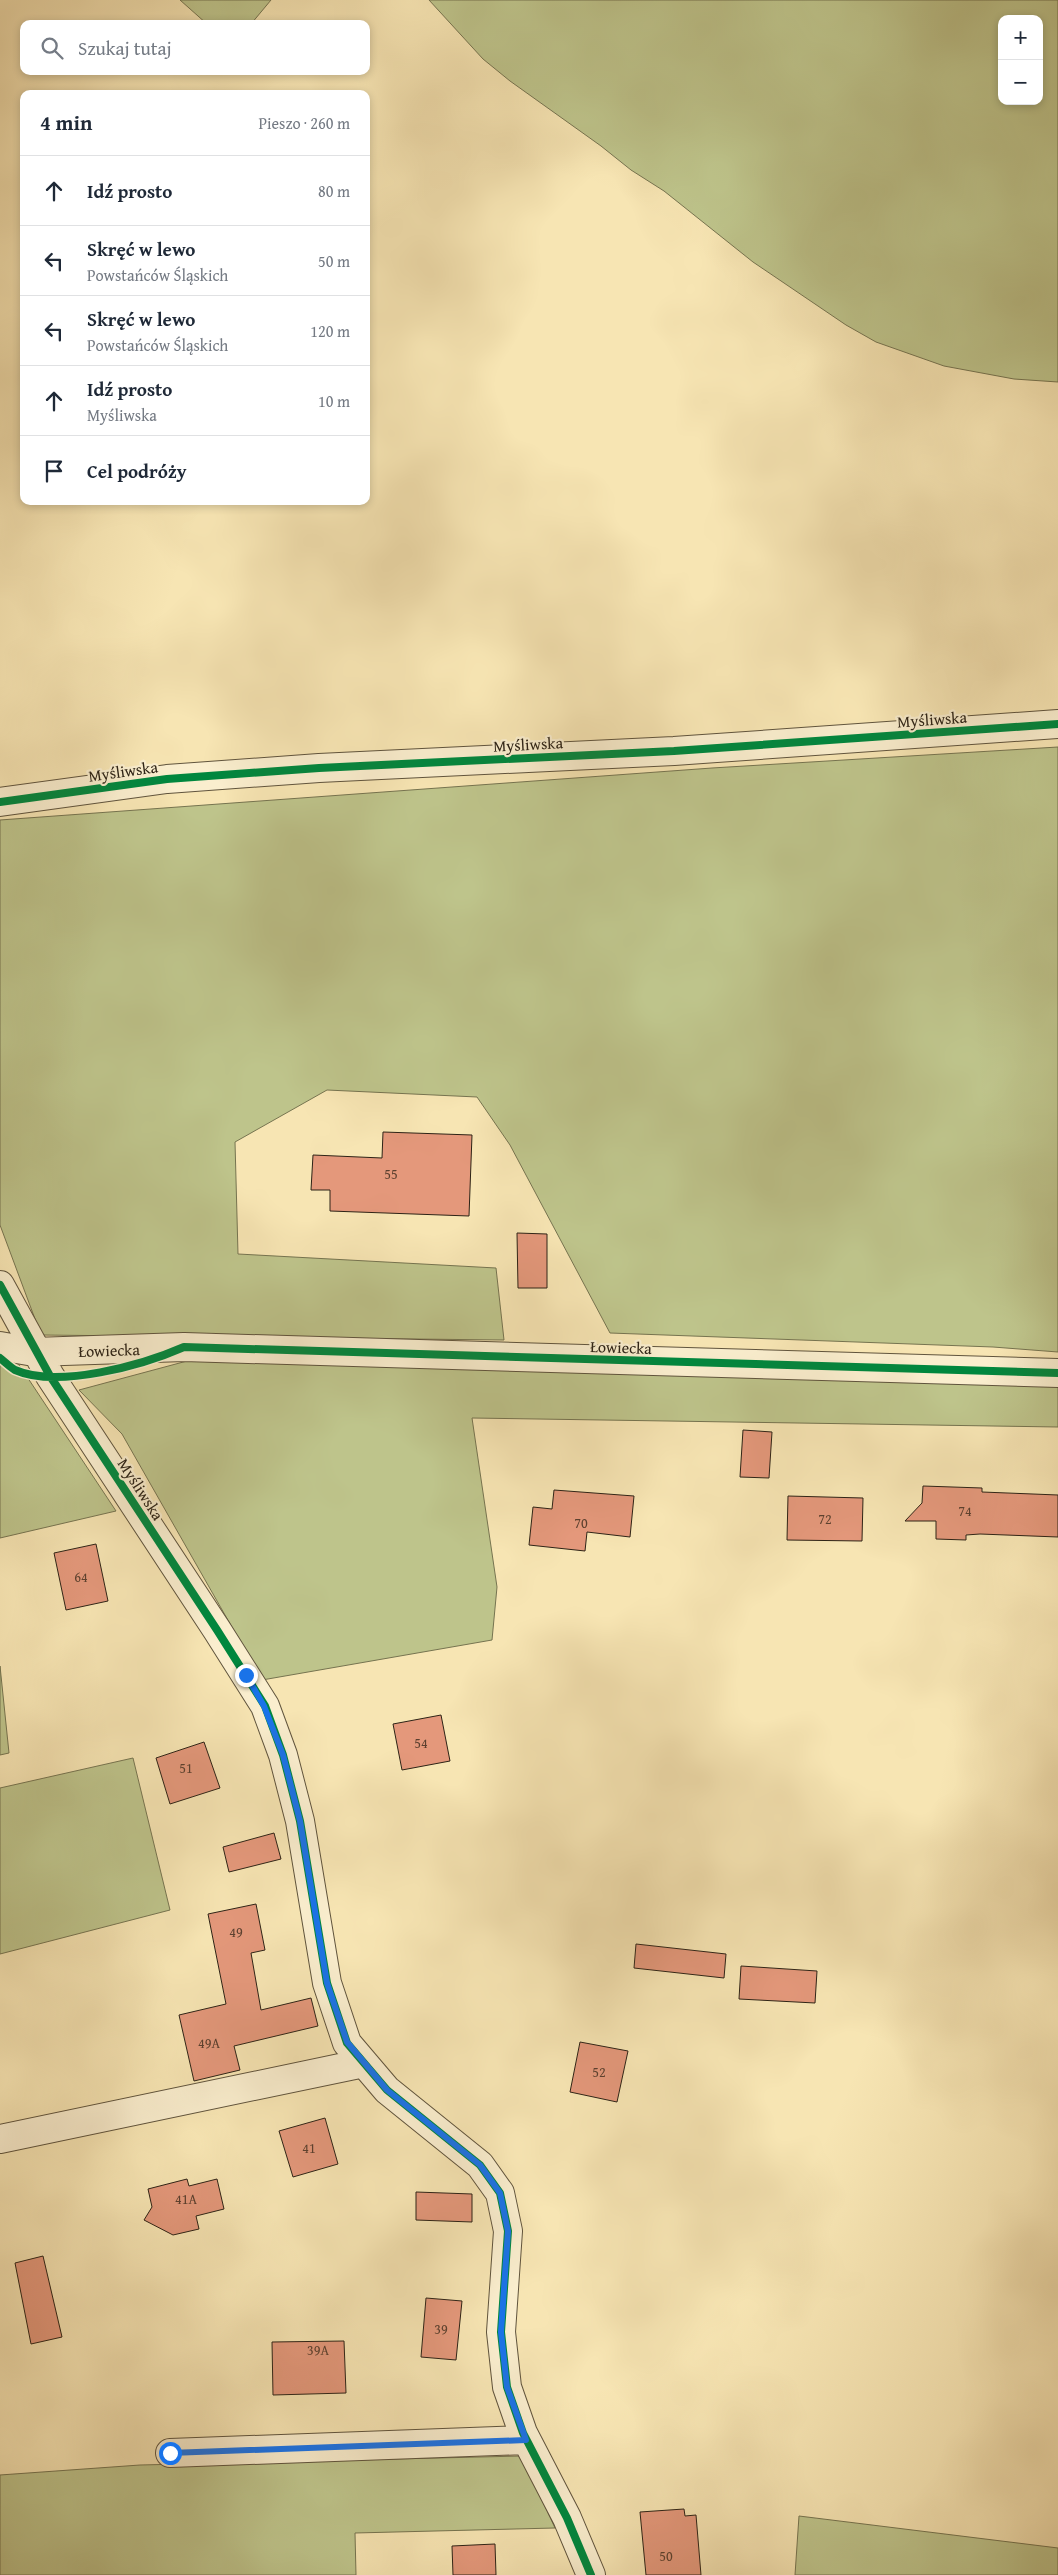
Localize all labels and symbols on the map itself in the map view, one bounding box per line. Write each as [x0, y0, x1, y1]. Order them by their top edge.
street label: Myśliwska [896, 705, 968, 733]
street label: Myśliwska [493, 730, 564, 758]
street label: Myśliwska [87, 754, 160, 788]
house number: 55 [384, 1164, 398, 1184]
street label: Łowiecka [590, 1334, 653, 1360]
street label: Łowiecka [78, 1337, 141, 1363]
street label: Myśliwska [112, 1453, 170, 1525]
house number: 74 [958, 1501, 972, 1521]
house number: 72 [818, 1509, 832, 1529]
house number: 70 [574, 1513, 588, 1533]
house number: 64 [74, 1567, 88, 1587]
route end [235, 1664, 258, 1687]
house number: 54 [414, 1733, 428, 1753]
house number: 51 [179, 1758, 193, 1778]
house number: 49 [229, 1922, 243, 1942]
house number: 49A [198, 2033, 220, 2053]
house number: 52 [592, 2062, 606, 2082]
house number: 41 [302, 2138, 316, 2158]
house number: 41A [175, 2189, 197, 2209]
house number: 39 [434, 2319, 448, 2339]
house number: 39A [307, 2340, 329, 2360]
route start [159, 2442, 182, 2465]
house number: 50 [659, 2546, 673, 2566]

